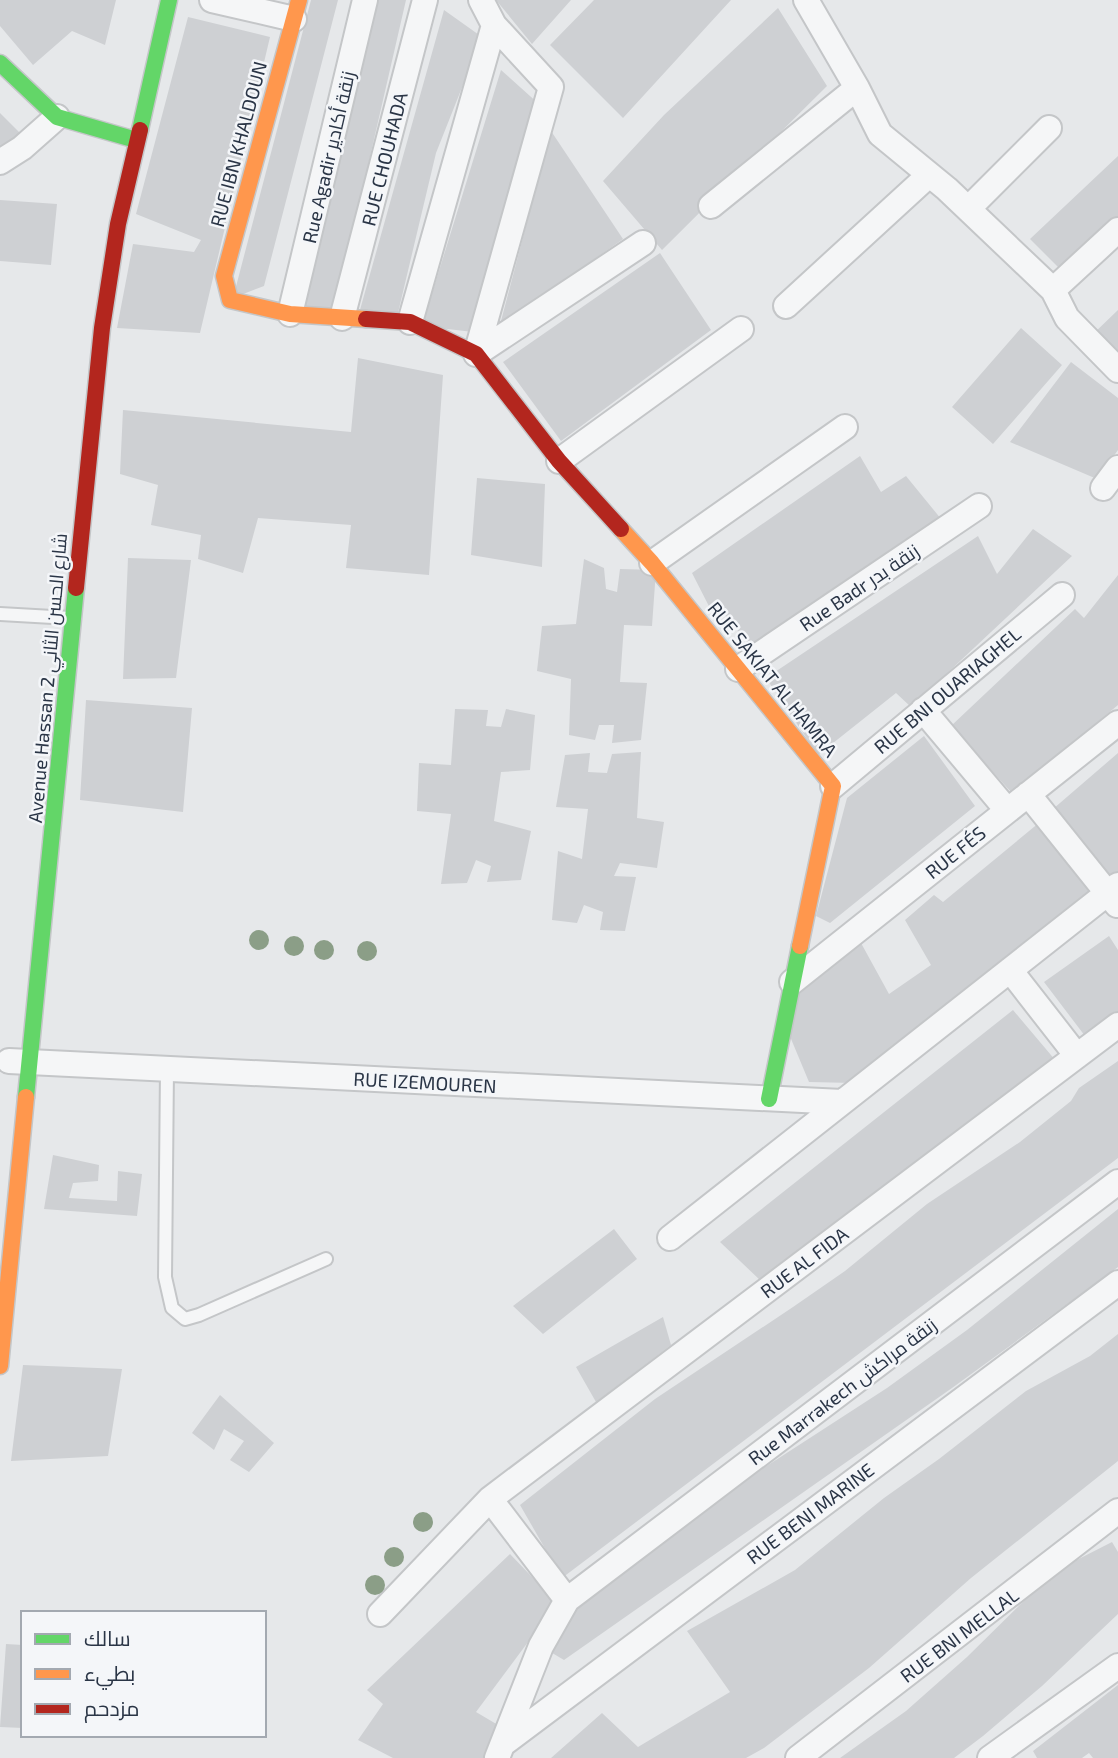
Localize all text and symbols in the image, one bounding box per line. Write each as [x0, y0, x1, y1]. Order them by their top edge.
street label: RUE IBN KHALDOUN [205, 59, 271, 229]
street label: Rue Agadir زنقة أكادير [297, 68, 360, 246]
street label: RUE CHOUHADA [356, 90, 412, 228]
street label: Avenue Hassan 2 شارع الحسن الثاني [23, 532, 75, 824]
street label: Rue Badr زنقة بدر [795, 539, 924, 636]
street label: RUE SAKIAT AL HAMRA [703, 597, 843, 761]
street label: RUE BNI OUARIAGHEL [869, 622, 1025, 758]
street label: RUE FÉS [920, 821, 990, 883]
street label: RUE IZEMOUREN [353, 1067, 497, 1097]
street label: RUE AL FIDA [756, 1221, 853, 1302]
street label: Rue Marrakech زنقة مراكش [743, 1313, 941, 1470]
street label: RUE BENI MARINE [742, 1458, 878, 1568]
street label: RUE BNI MELLAL [895, 1583, 1023, 1687]
legend [21, 1611, 266, 1737]
text: سالك [84, 1625, 131, 1650]
text: بطيء [84, 1660, 135, 1690]
text: مزدحم [84, 1695, 139, 1723]

